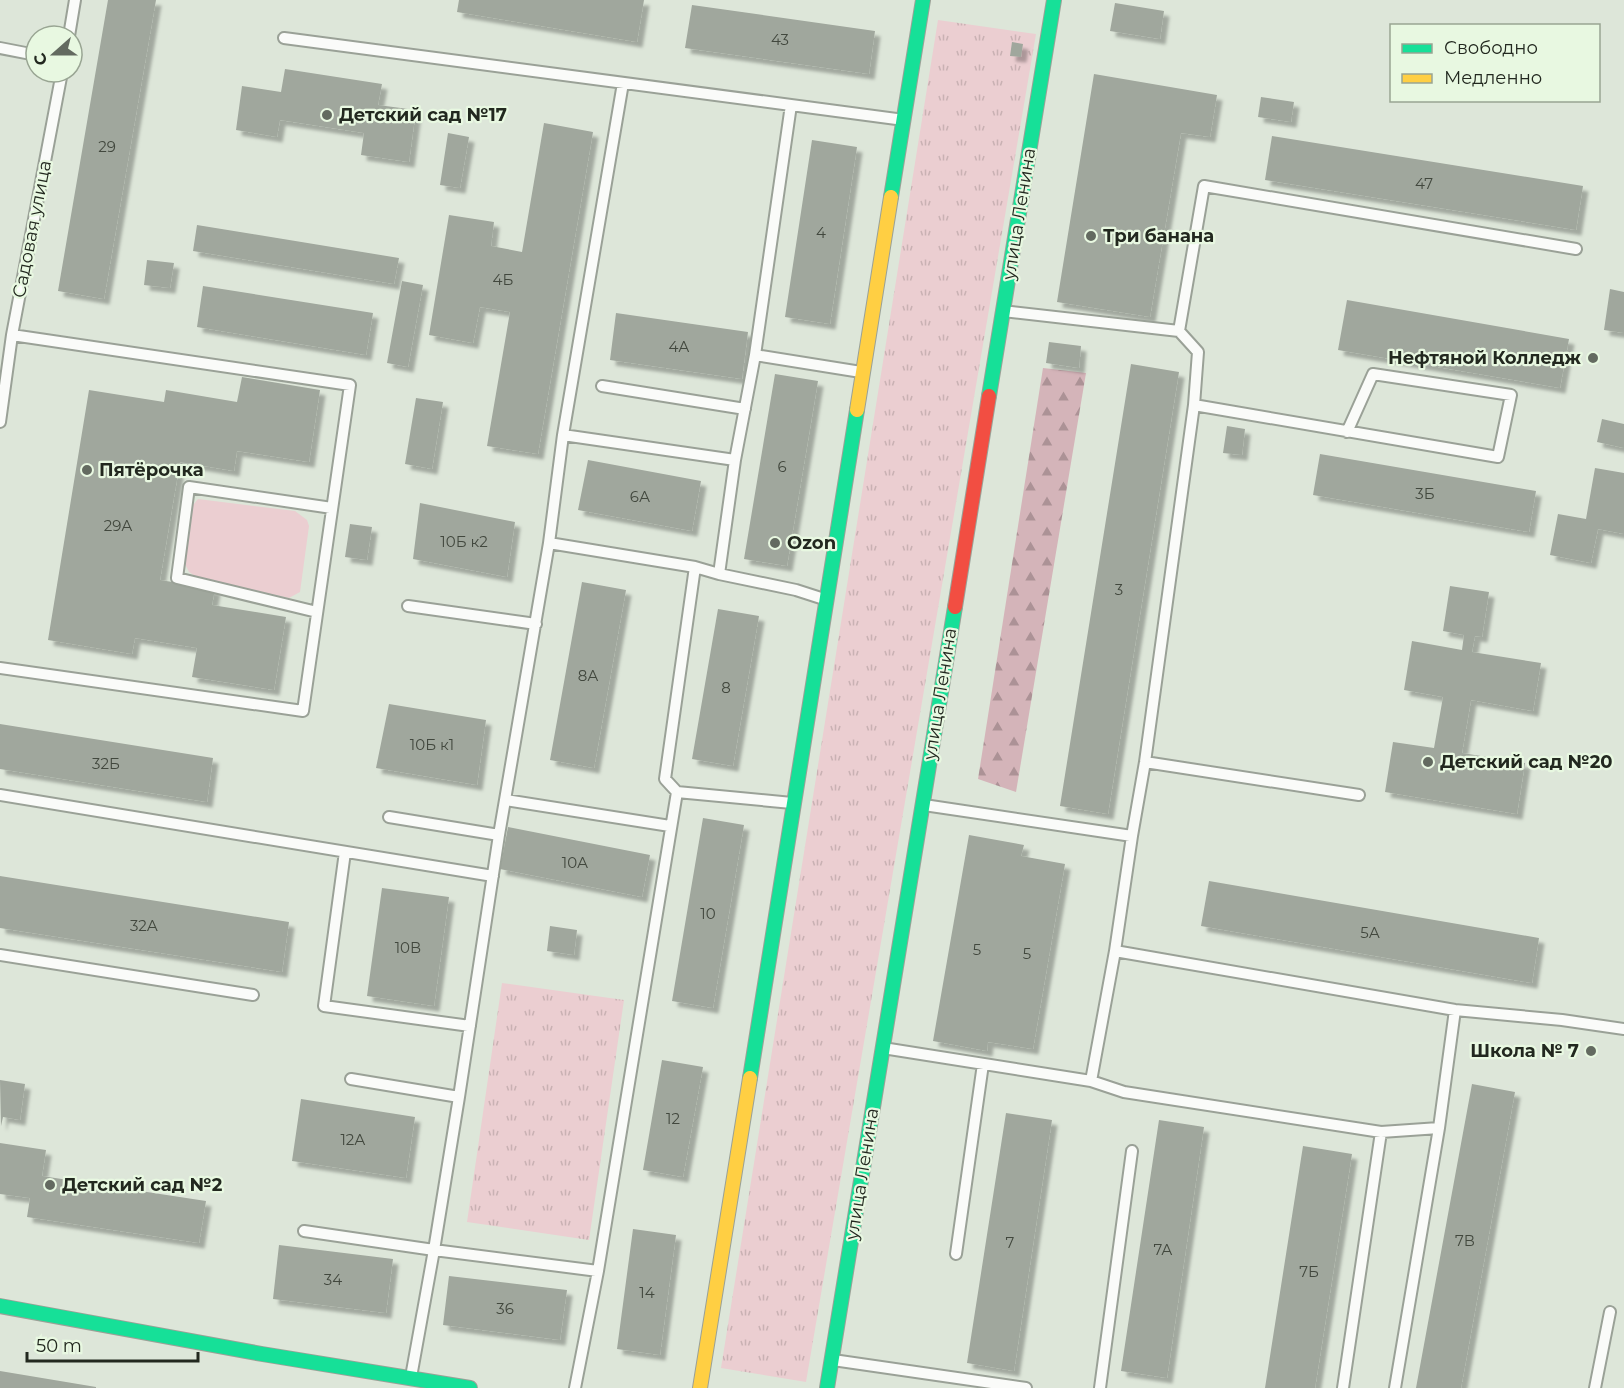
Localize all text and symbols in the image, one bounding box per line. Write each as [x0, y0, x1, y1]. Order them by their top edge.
north arrow [24, 24, 84, 84]
legend [1390, 24, 1600, 102]
house number: 43 [771, 30, 789, 49]
text: Свободно [1444, 37, 1538, 59]
text: С [29, 50, 51, 68]
text: Медленно [1444, 67, 1542, 89]
place label: Детский сад №17 [339, 104, 507, 126]
marker: Детский сад №17 [320, 108, 334, 122]
house number: 29 [98, 137, 116, 156]
street label: улица Ленина [998, 146, 1040, 283]
street label: Садовая улица [8, 158, 56, 300]
house number: 47 [1415, 174, 1433, 193]
house number: 4 [816, 223, 826, 242]
place label: Три банана [1103, 225, 1214, 247]
marker: Три банана [1084, 229, 1098, 243]
house number: 4Б [493, 270, 514, 289]
house number: 4А [668, 337, 690, 356]
place label: Нефтяной Колледж [1388, 347, 1582, 369]
marker: Нефтяной Колледж [1586, 351, 1600, 365]
house number: 6 [777, 457, 787, 476]
place label: Пятёрочка [99, 459, 204, 481]
marker: Пятёрочка [80, 463, 94, 477]
house number: 3Б [1415, 484, 1435, 503]
house number: 6А [630, 487, 650, 506]
house number: 29А [104, 516, 132, 535]
house number: 10Б к2 [440, 532, 488, 551]
place label: Ozon [787, 532, 836, 554]
marker: Ozon [768, 536, 782, 550]
house number: 3 [1115, 580, 1123, 599]
street label: улица Ленина [919, 626, 961, 763]
house number: 8А [578, 666, 598, 685]
house number: 8 [721, 678, 731, 697]
house number: 10Б к1 [410, 735, 454, 754]
place label: Детский сад №20 [1440, 751, 1613, 773]
house number: 32Б [92, 754, 120, 773]
marker: Детский сад №20 [1421, 755, 1435, 769]
house number: 10А [562, 853, 588, 872]
house number: 10 [700, 904, 716, 923]
house number: 32А [130, 916, 158, 935]
house number: 5А [1360, 923, 1380, 942]
house number: 10В [395, 938, 421, 957]
house number: 5 [973, 940, 981, 959]
house number: 5 [1023, 944, 1031, 963]
place label: Школа № 7 [1470, 1040, 1579, 1062]
marker: Школа № 7 [1584, 1044, 1598, 1058]
street label: улица Ленина [841, 1106, 883, 1243]
house number: 12 [666, 1109, 680, 1128]
house number: 12А [340, 1130, 366, 1149]
place label: Детский сад №2 [62, 1174, 223, 1196]
marker: Детский сад №2 [43, 1178, 57, 1192]
house number: 7В [1455, 1231, 1475, 1250]
house number: 7 [1006, 1233, 1015, 1252]
house number: 7А [1153, 1240, 1173, 1259]
house number: 7Б [1299, 1262, 1319, 1281]
house number: 34 [324, 1270, 342, 1289]
house number: 14 [639, 1283, 655, 1302]
house number: 36 [496, 1299, 514, 1318]
scale bar [27, 1325, 198, 1363]
text: 50 m [36, 1335, 82, 1357]

